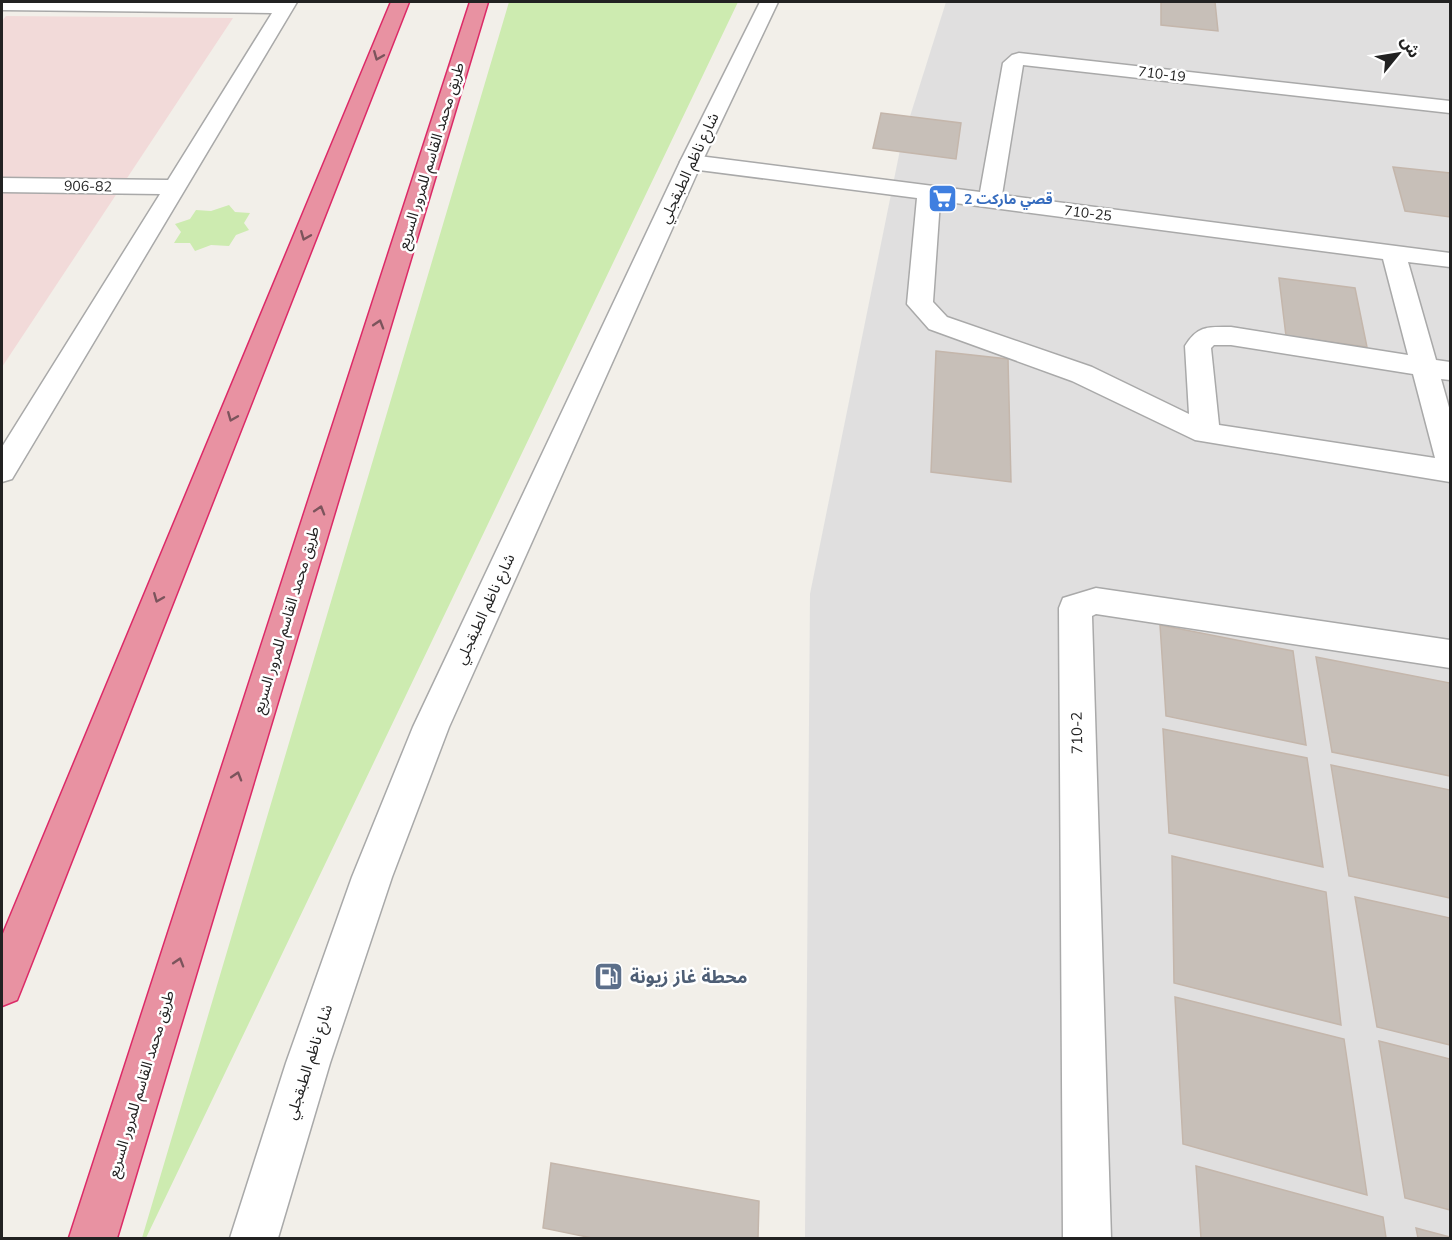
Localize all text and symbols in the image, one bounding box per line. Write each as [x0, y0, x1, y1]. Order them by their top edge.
north arrow [1368, 24, 1428, 84]
text: ش [1397, 32, 1425, 61]
one-way arrow [373, 49, 385, 60]
street label: طريق محمد القاسم للمرور السريع [393, 60, 471, 253]
street label: 710-19 [1137, 62, 1187, 86]
street label: شارع ناظم الطبقجلي [655, 109, 725, 227]
street label: 906-82 [64, 177, 112, 195]
supermarket icon: قصي ماركت 2 [927, 183, 959, 215]
place label: قصي ماركت 2 [964, 190, 1053, 210]
street label: 710-25 [1063, 201, 1113, 225]
one-way arrow [300, 230, 312, 241]
one-way arrow [371, 319, 384, 330]
one-way arrow [227, 411, 239, 422]
one-way arrow [313, 505, 326, 516]
street label: طريق محمد القاسم للمرور السريع [248, 524, 326, 717]
street label: شارع ناظم الطبقجلي [451, 550, 521, 668]
one-way arrow [153, 592, 165, 603]
street label: 710-2 [1067, 712, 1086, 754]
one-way arrow [230, 771, 242, 782]
one-way arrow [172, 957, 184, 968]
fuel station icon: محطة غاز زيونة [593, 961, 625, 993]
place label: محطة غاز زيونة [630, 965, 747, 988]
street label: طريق محمد القاسم للمرور السريع [103, 988, 181, 1181]
street label: شارع ناظم الطبقجلي [281, 1002, 339, 1123]

